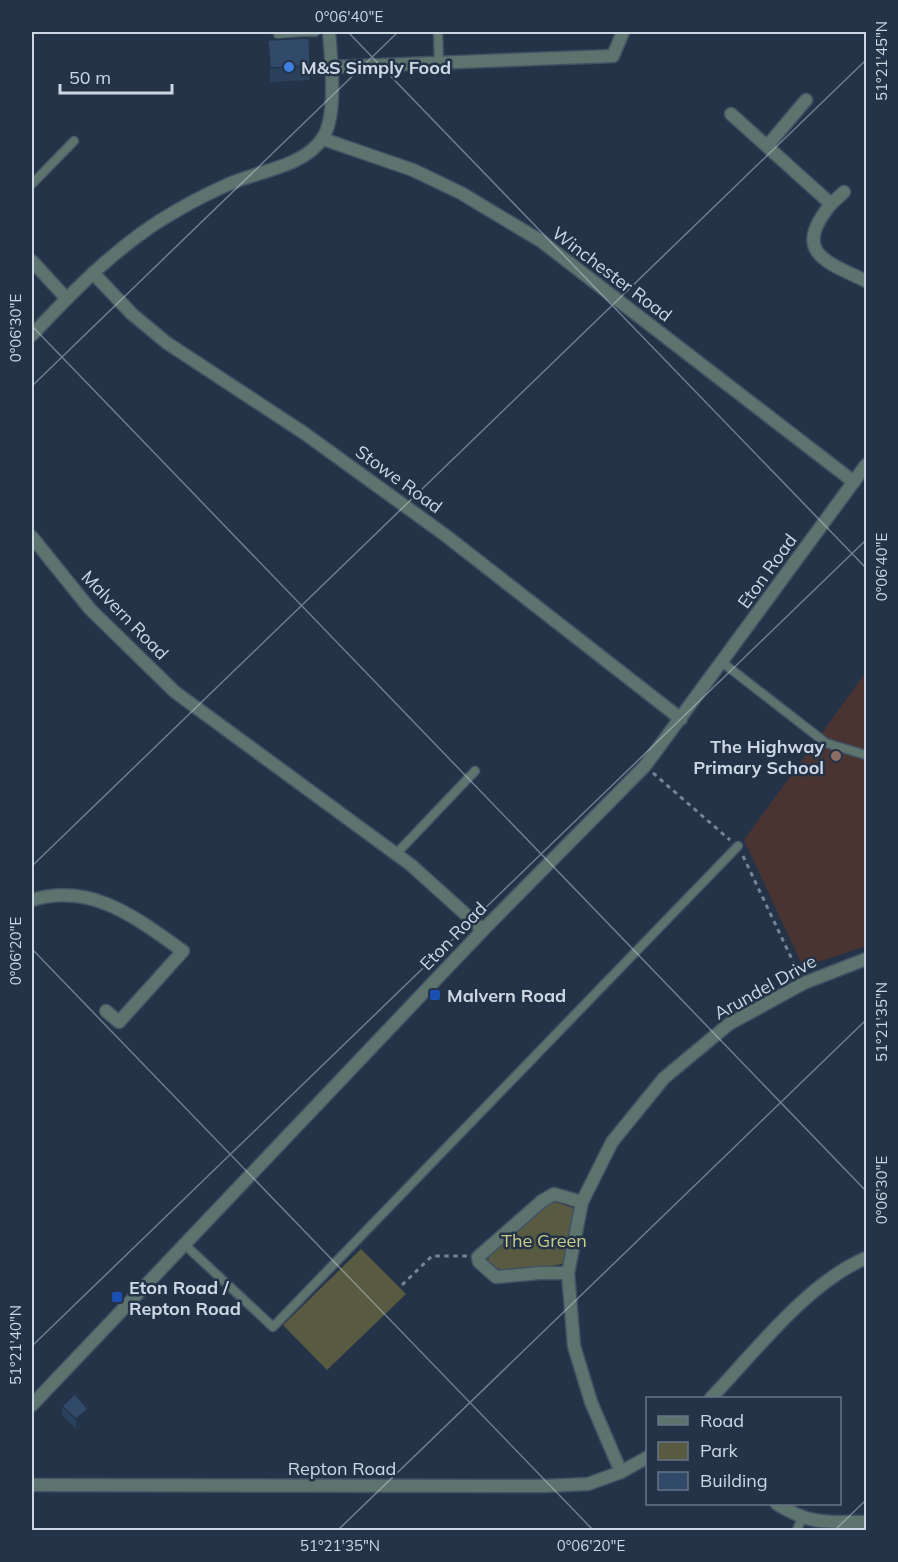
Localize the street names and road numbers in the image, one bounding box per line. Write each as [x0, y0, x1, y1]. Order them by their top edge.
street label: Winchester Road [547, 221, 677, 327]
street label: Stowe Road [351, 440, 447, 518]
street label: Eton Road [732, 529, 802, 613]
street label: Malvern Road [77, 565, 173, 665]
street label: Eton Road [415, 897, 491, 975]
street label: Arundel Drive [710, 949, 820, 1025]
street label: Repton Road [288, 1457, 396, 1480]

